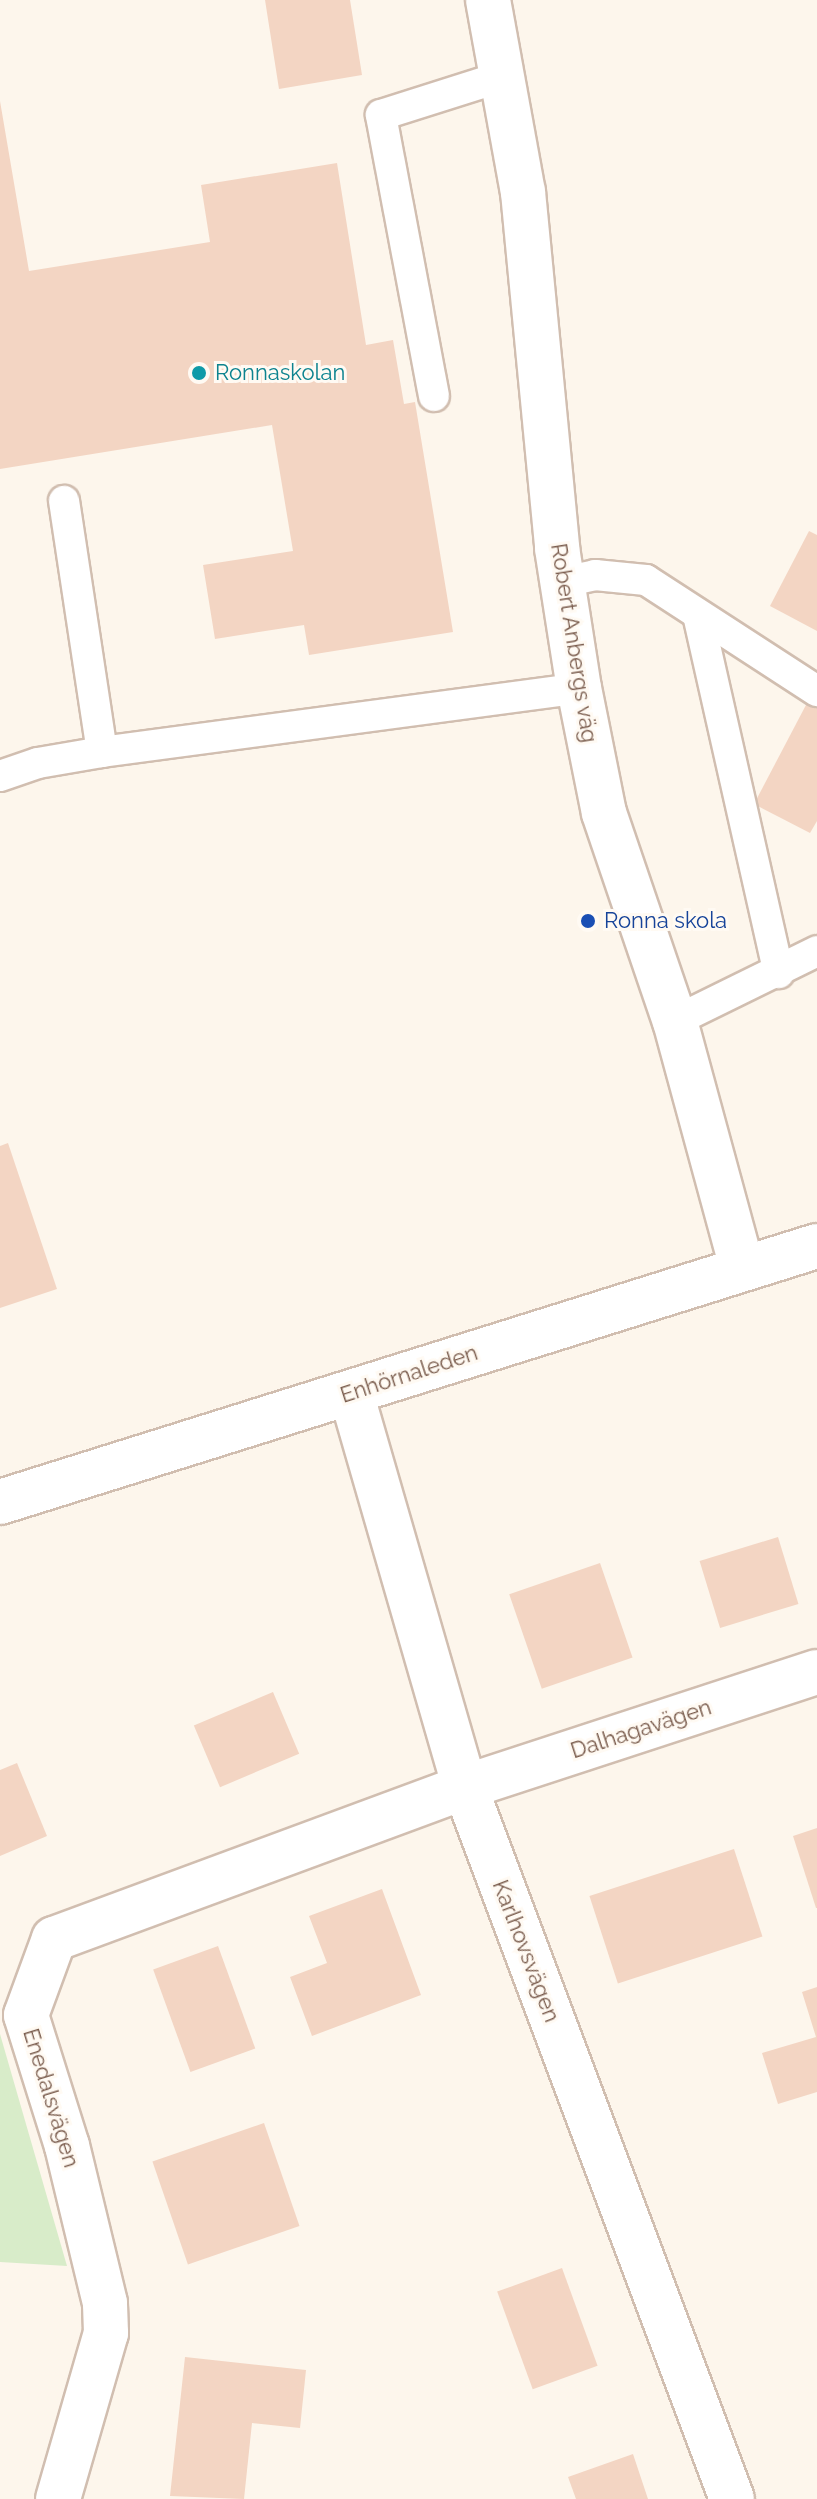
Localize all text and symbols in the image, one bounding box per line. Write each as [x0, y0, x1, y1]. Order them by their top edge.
place label: Ronnaskolan [215, 360, 345, 386]
marker: Ronnaskolan [190, 364, 208, 382]
street label: Robert Anbergs väg [545, 541, 603, 745]
place label: Ronna skola [604, 908, 727, 934]
marker: Ronna skola [579, 912, 597, 930]
street label: Enhörnaleden [337, 1339, 481, 1409]
street label: Dalhagavägen [567, 1694, 715, 1764]
street label: Karlhovsvägen [487, 1876, 565, 2026]
street label: Enedalsvägen [17, 2025, 85, 2171]

